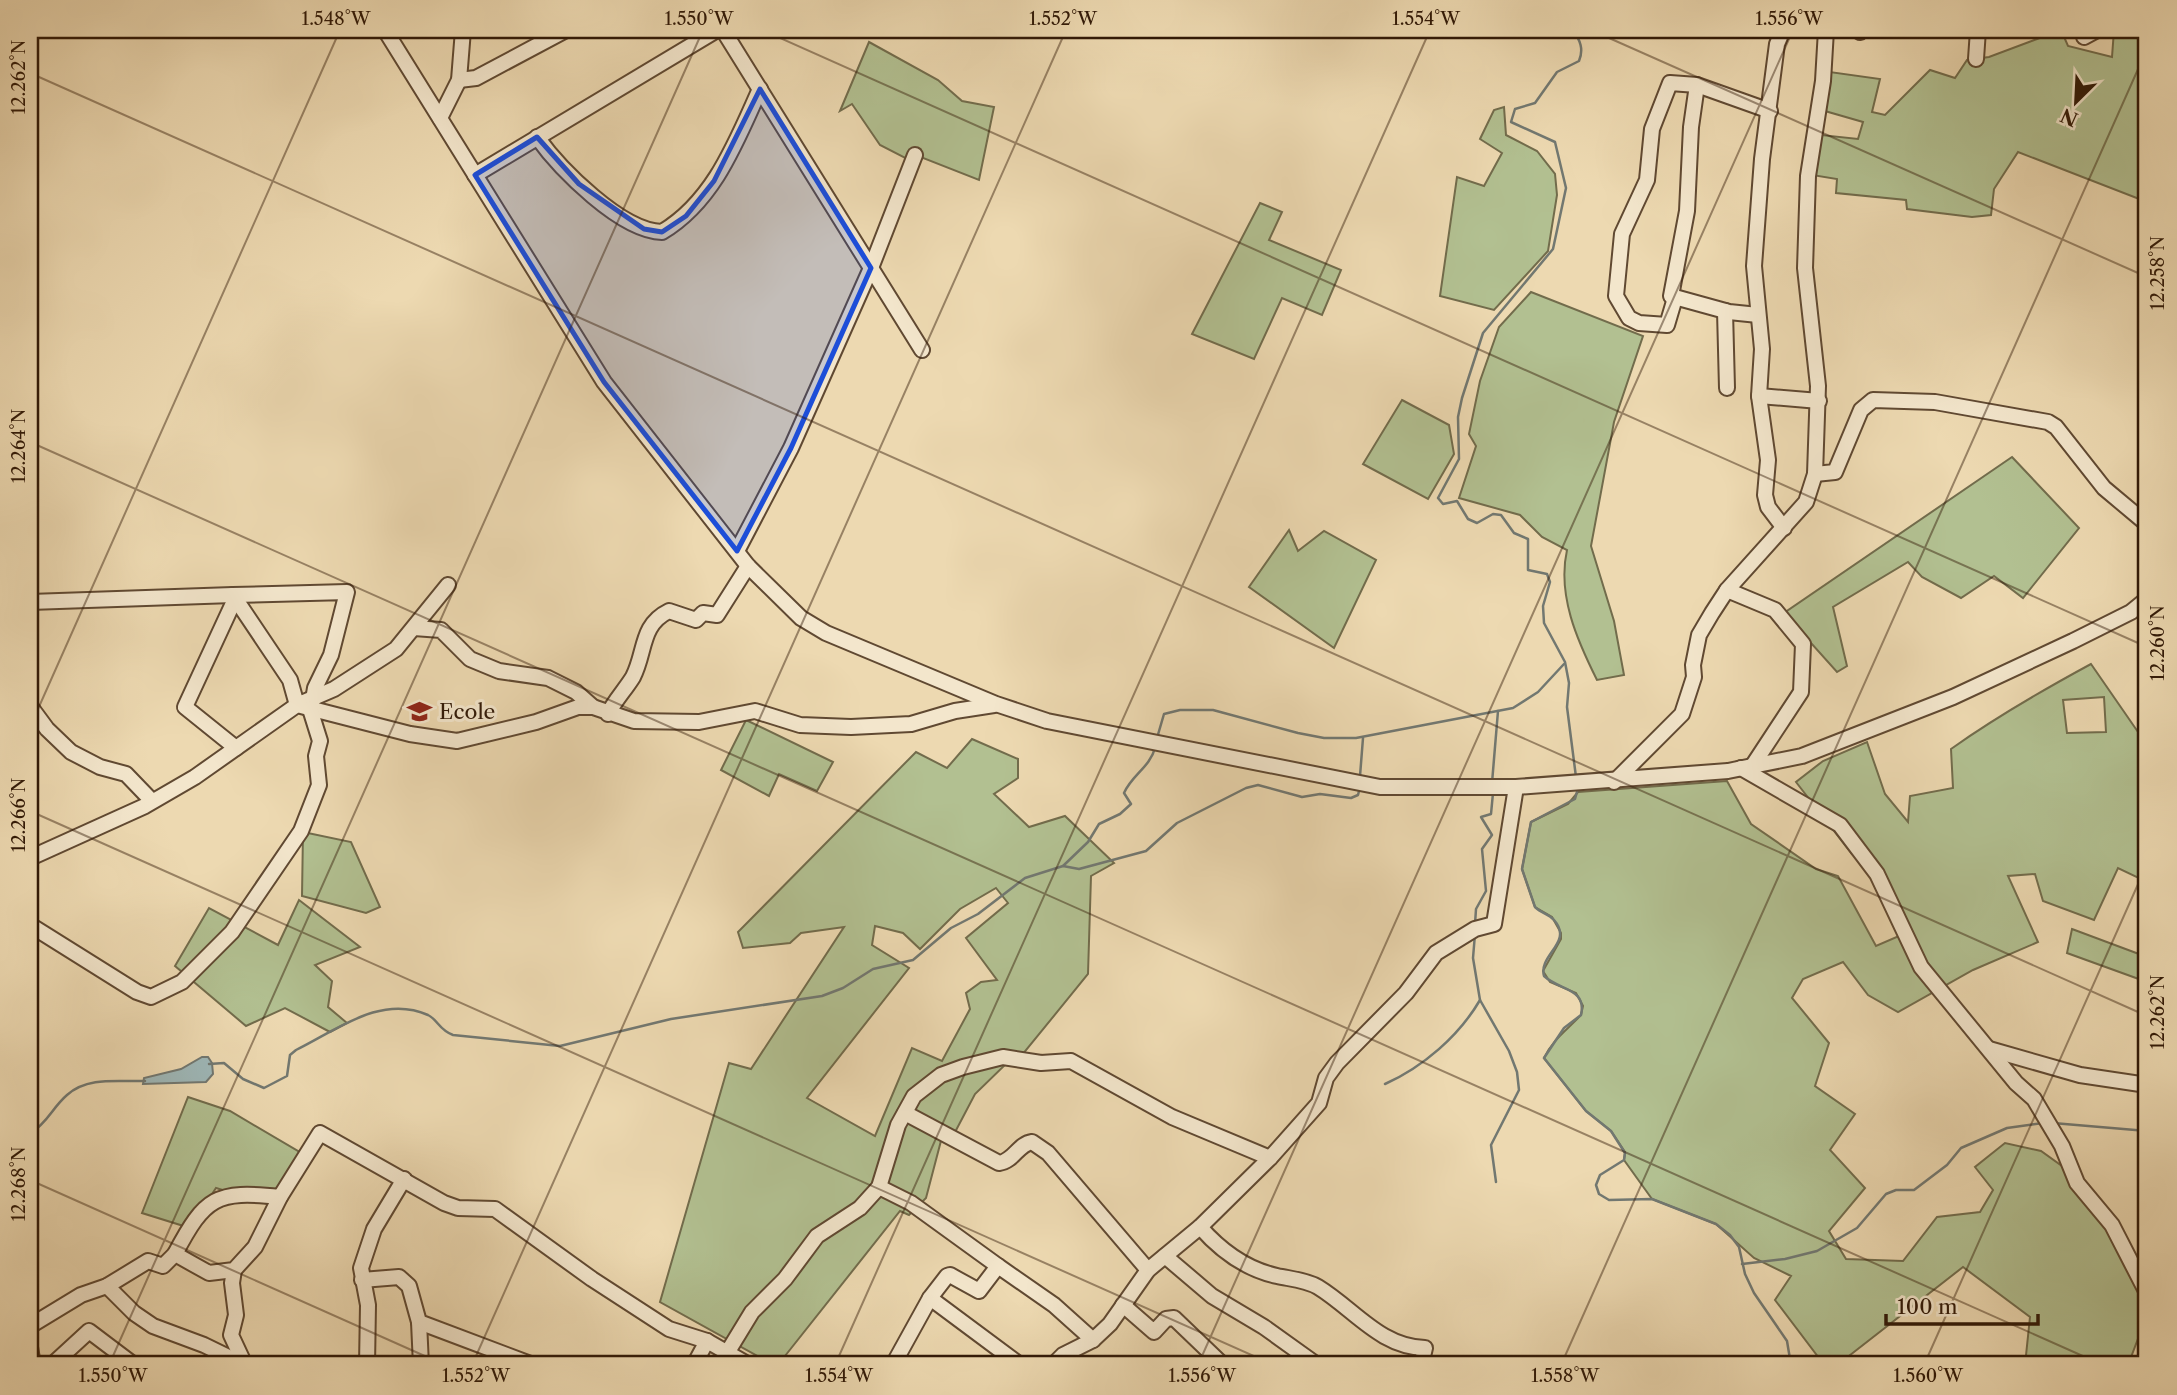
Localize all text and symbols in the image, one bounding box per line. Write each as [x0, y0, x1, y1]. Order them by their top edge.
text: 1.548°W [302, 8, 372, 30]
text: 1.550°W [665, 8, 735, 30]
text: 1.552°W [1029, 8, 1098, 30]
text: 1.554°W [1392, 8, 1461, 30]
text: 1.556°W [1755, 8, 1824, 30]
text: 12.262°N [8, 39, 30, 114]
north arrow [2040, 66, 2110, 136]
text: N [2057, 103, 2082, 131]
text: 12.258°N [2147, 236, 2169, 310]
text: 12.264°N [8, 409, 30, 483]
text: 12.260°N [2147, 605, 2169, 681]
school or university icon: Ecole [405, 697, 433, 725]
place label: Ecole [439, 699, 495, 724]
text: 12.266°N [8, 778, 30, 852]
text: 12.262°N [2147, 974, 2169, 1049]
text: 12.268°N [8, 1146, 30, 1222]
scale bar [1886, 1283, 2039, 1327]
text: 100 m [1897, 1294, 1958, 1319]
text: 1.550°W [79, 1365, 149, 1387]
text: 1.552°W [442, 1365, 511, 1387]
text: 1.554°W [805, 1365, 874, 1387]
text: 1.556°W [1168, 1365, 1237, 1387]
text: 1.558°W [1531, 1365, 1600, 1387]
text: 1.560°W [1893, 1365, 1964, 1387]

